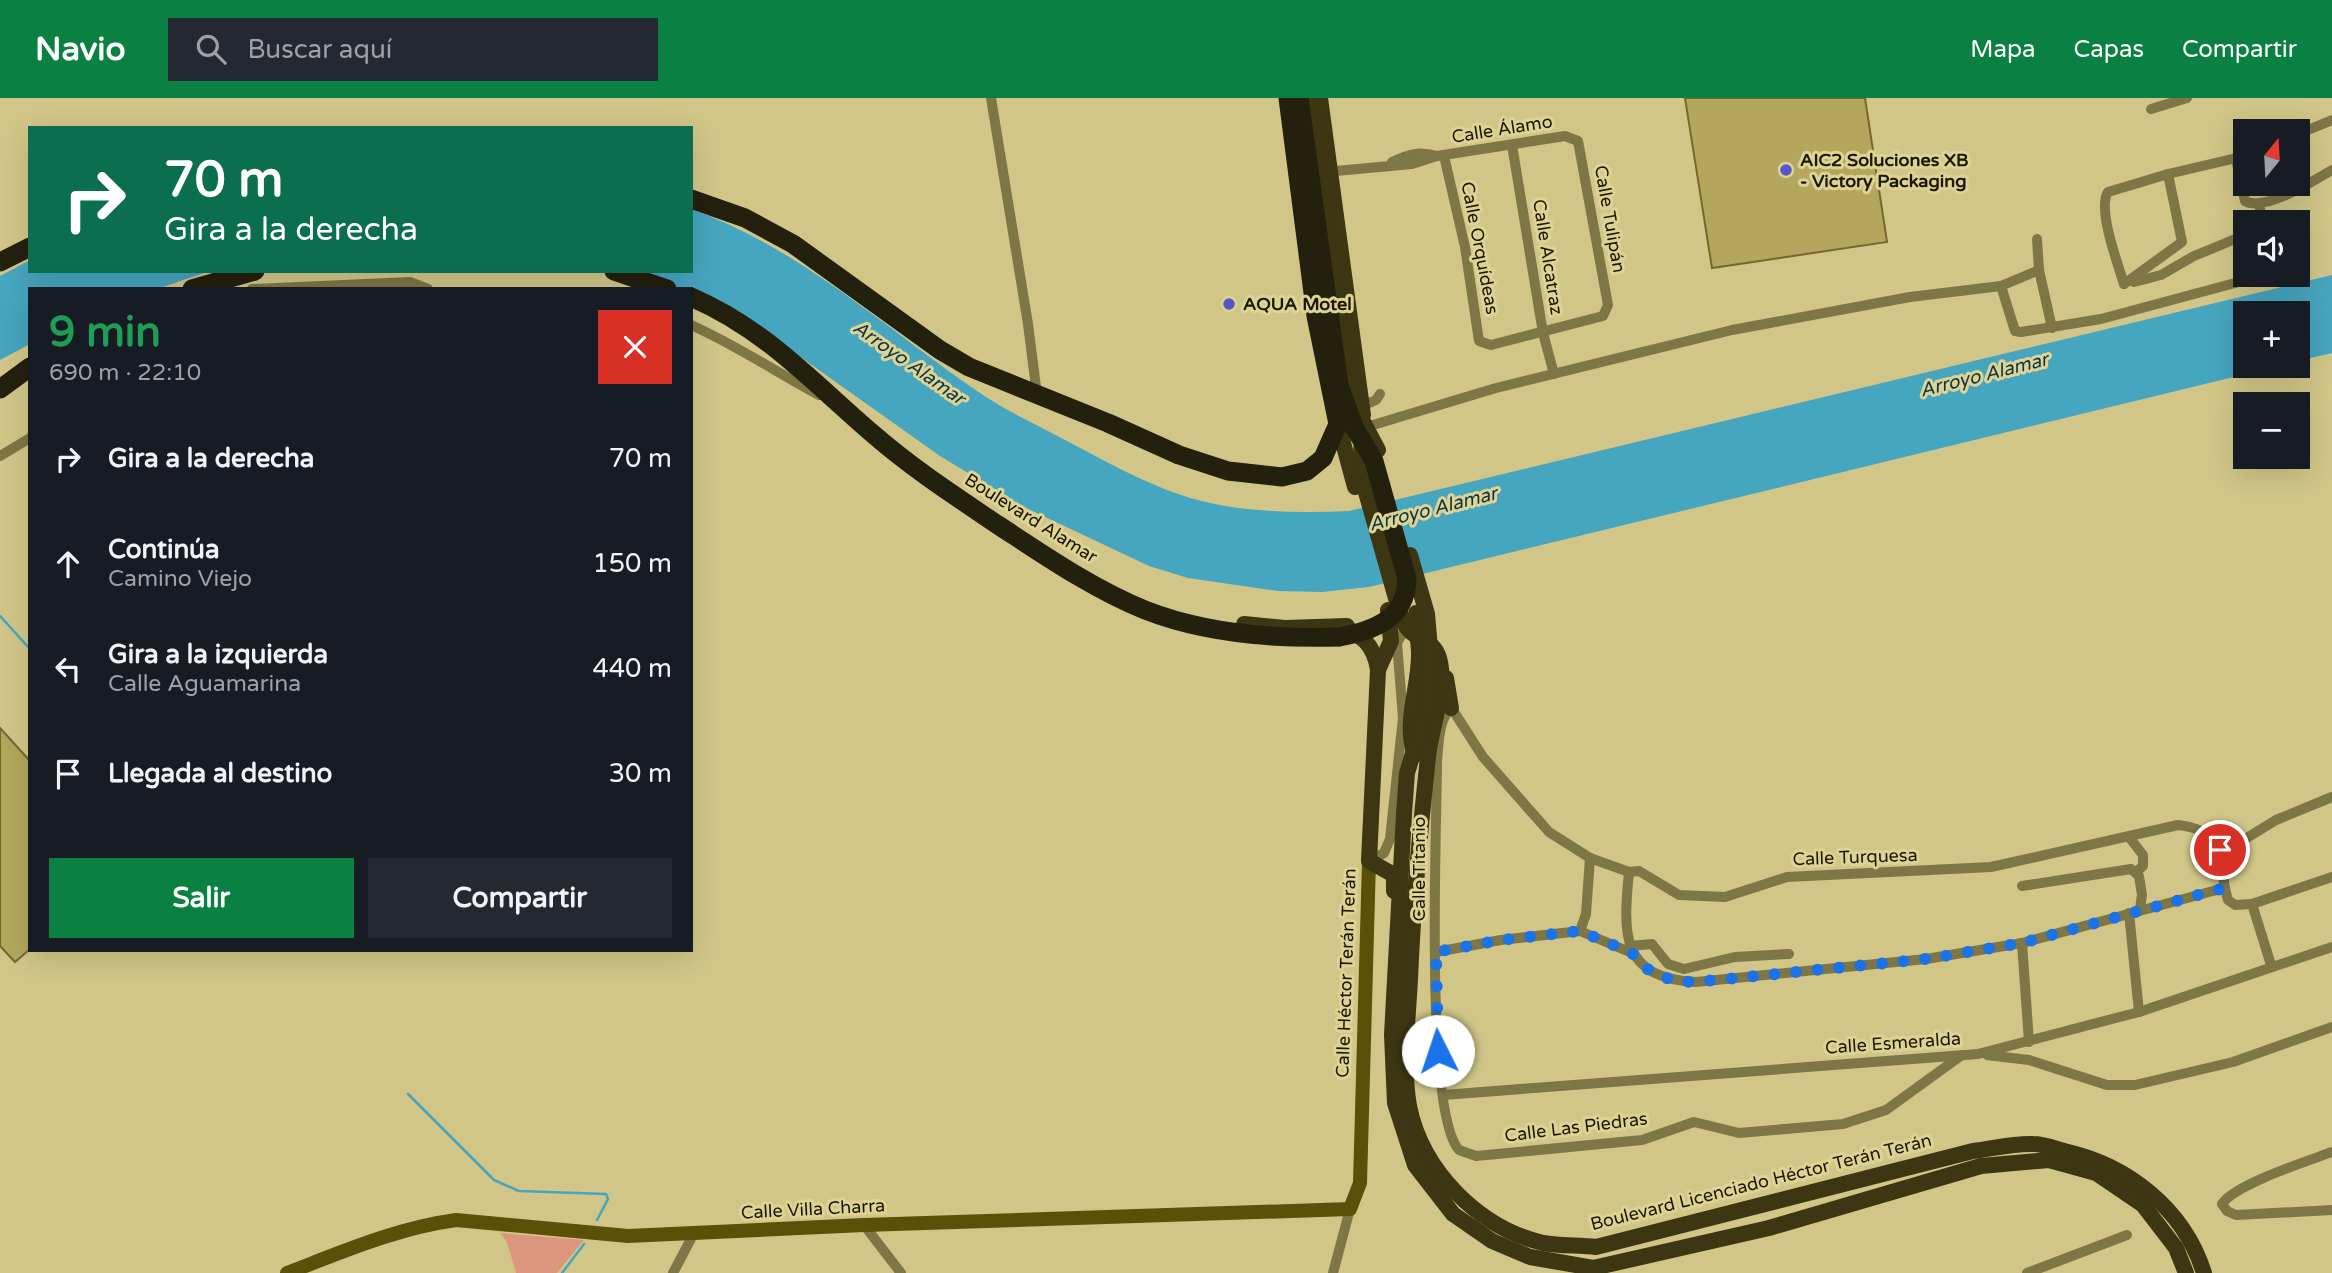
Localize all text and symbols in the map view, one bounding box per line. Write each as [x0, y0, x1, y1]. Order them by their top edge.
search box [168, 18, 658, 81]
text: Navio [35, 30, 126, 69]
icon: search [192, 30, 230, 68]
text: Buscar aquí [248, 34, 392, 65]
text: Mapa [1970, 35, 2036, 64]
text: Capas [2074, 35, 2144, 64]
text: Compartir [2182, 35, 2297, 64]
street label: Calle Álamo [1450, 110, 1554, 148]
north arrow [2233, 119, 2310, 196]
map controls [2233, 119, 2310, 469]
place label: AIC2 Soluciones XB - Victory Packaging [1800, 149, 1969, 192]
text: 70 m [164, 151, 283, 210]
icon: right [49, 154, 140, 245]
marker: AIC2 Soluciones XB - Victory Packaging [1778, 162, 1794, 178]
street label: Calle Tulipán [1590, 164, 1630, 274]
street label: Calle Orquídeas [1456, 180, 1504, 316]
street label: Calle Alcatraz [1528, 198, 1568, 316]
button: sound [2233, 210, 2310, 287]
text: Gira a la derecha [164, 211, 418, 249]
place label: AQUA Motel [1243, 293, 1352, 315]
marker: AQUA Motel [1221, 296, 1237, 312]
button: + [2233, 301, 2310, 378]
text: 9 min [49, 307, 161, 358]
button: close [598, 310, 672, 384]
water label: Arroyo Alamar [849, 316, 971, 411]
water label: Arroyo Alamar [1918, 348, 2053, 402]
text: 690 m · 22:10 [49, 359, 201, 387]
button: − [2233, 392, 2310, 469]
icon: right [49, 440, 87, 478]
text: Gira a la derecha [108, 443, 314, 474]
text: 70 m [609, 443, 672, 474]
street label: Boulevard Alamar [960, 468, 1102, 568]
water label: Arroyo Alamar [1367, 482, 1502, 536]
text: Continúa [108, 534, 220, 565]
icon: ahead [49, 545, 87, 583]
text: 150 m [592, 548, 672, 579]
text: Camino Viejo [108, 565, 252, 593]
text: Gira a la izquierda [108, 639, 328, 670]
icon: left [49, 650, 87, 688]
text: 440 m [592, 653, 672, 684]
text: Calle Aguamarina [108, 670, 301, 698]
icon: arrive [49, 755, 87, 793]
text: Llegada al destino [108, 758, 332, 789]
text: 30 m [609, 758, 672, 789]
street label: Calle Titanio [1408, 816, 1430, 922]
pin [2190, 820, 2250, 880]
icon: arrive [2201, 831, 2239, 869]
street label: Calle Turquesa [1792, 844, 1918, 870]
button: Salir [49, 858, 354, 938]
button: Compartir [368, 858, 672, 938]
street label: Calle Héctor Terán Terán [1331, 868, 1361, 1078]
position arrow [1401, 1014, 1475, 1088]
street label: Calle Esmeralda [1824, 1027, 1962, 1059]
street label: Calle Las Piedras [1503, 1107, 1649, 1147]
street label: Boulevard Licenciado Héctor Terán Terán [1588, 1129, 1934, 1235]
street label: Calle Villa Charra [740, 1194, 886, 1224]

